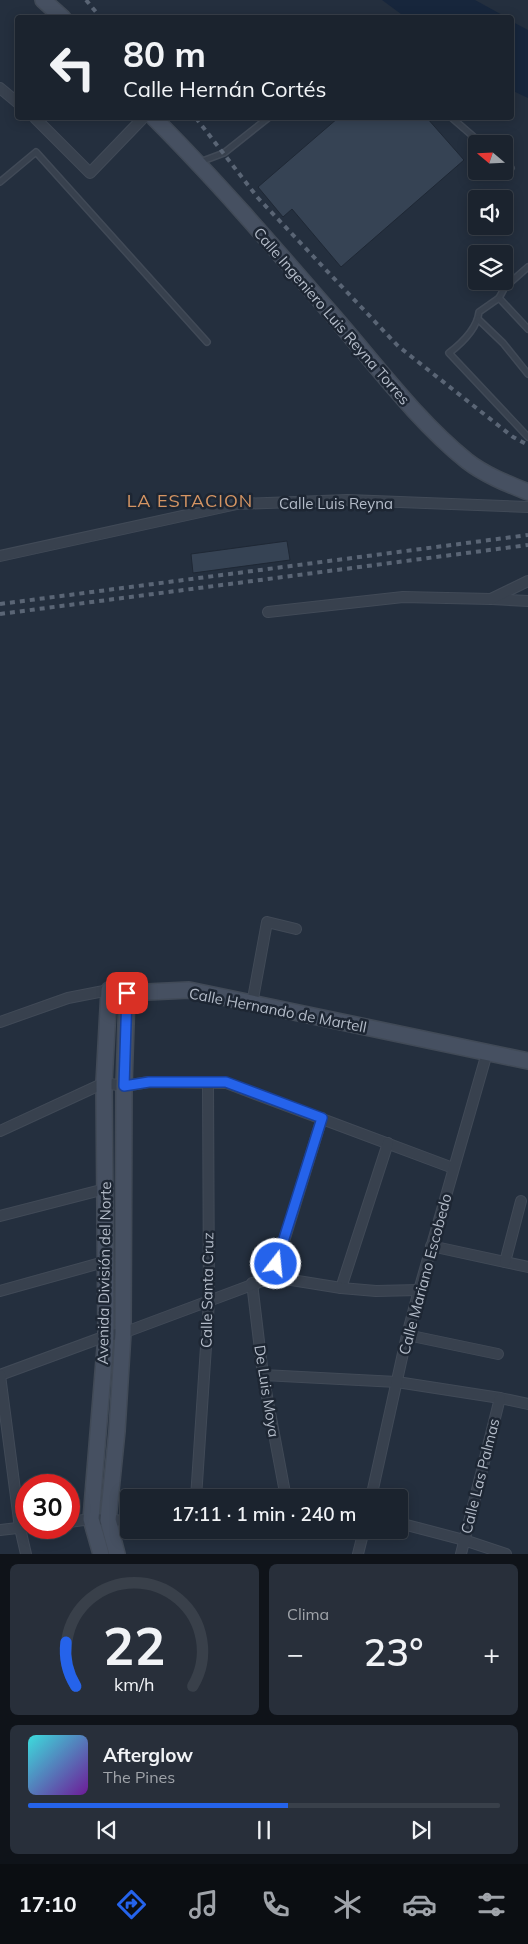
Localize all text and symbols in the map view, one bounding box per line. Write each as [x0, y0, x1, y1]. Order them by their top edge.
text: 80 m [123, 32, 206, 76]
icon: left [40, 35, 105, 100]
text: Calle Hernán Cortés [123, 75, 326, 103]
north arrow [468, 135, 512, 180]
map controls [468, 135, 513, 290]
button: sound [468, 190, 513, 235]
street label: Calle Ingeniero Luis Reyna Torres [250, 223, 414, 409]
button: layers [468, 245, 513, 290]
district label: LA ESTACION [127, 489, 253, 512]
street label: Calle Luis Reyna [279, 494, 393, 513]
pin [106, 972, 148, 1014]
icon: arrive [113, 979, 141, 1007]
street label: Calle Hernando de Martell [188, 983, 368, 1037]
street label: Avenida División del Norte [93, 1181, 115, 1365]
street label: Calle Mariano Escobedo [394, 1191, 456, 1357]
street label: Calle Santa Cruz [196, 1232, 218, 1348]
position arrow [249, 1237, 301, 1289]
street label: De Luis Moya [250, 1344, 284, 1438]
street label: Calle Las Palmas [456, 1416, 504, 1536]
speed limit sign: 30 [15, 1474, 80, 1539]
text: 17:11 · 1 min · 240 m [171, 1502, 357, 1526]
text: Clima [287, 1604, 329, 1624]
text: 22 [103, 1613, 166, 1678]
text: 23° [364, 1628, 423, 1676]
text: − [287, 1636, 304, 1671]
text: + [483, 1636, 500, 1671]
text: km/h [114, 1673, 155, 1695]
text: Afterglow [103, 1743, 193, 1767]
text: The Pines [103, 1767, 175, 1787]
icon: previous [93, 1816, 121, 1844]
icon: pause [250, 1816, 278, 1844]
icon: next [407, 1816, 435, 1844]
icon: directions [114, 1887, 149, 1922]
icon: music [186, 1887, 221, 1922]
icon: phone [258, 1887, 293, 1922]
icon: climate [330, 1887, 365, 1922]
icon: car [402, 1887, 437, 1922]
icon: filters [474, 1887, 509, 1922]
text: 17:10 [19, 1890, 77, 1918]

